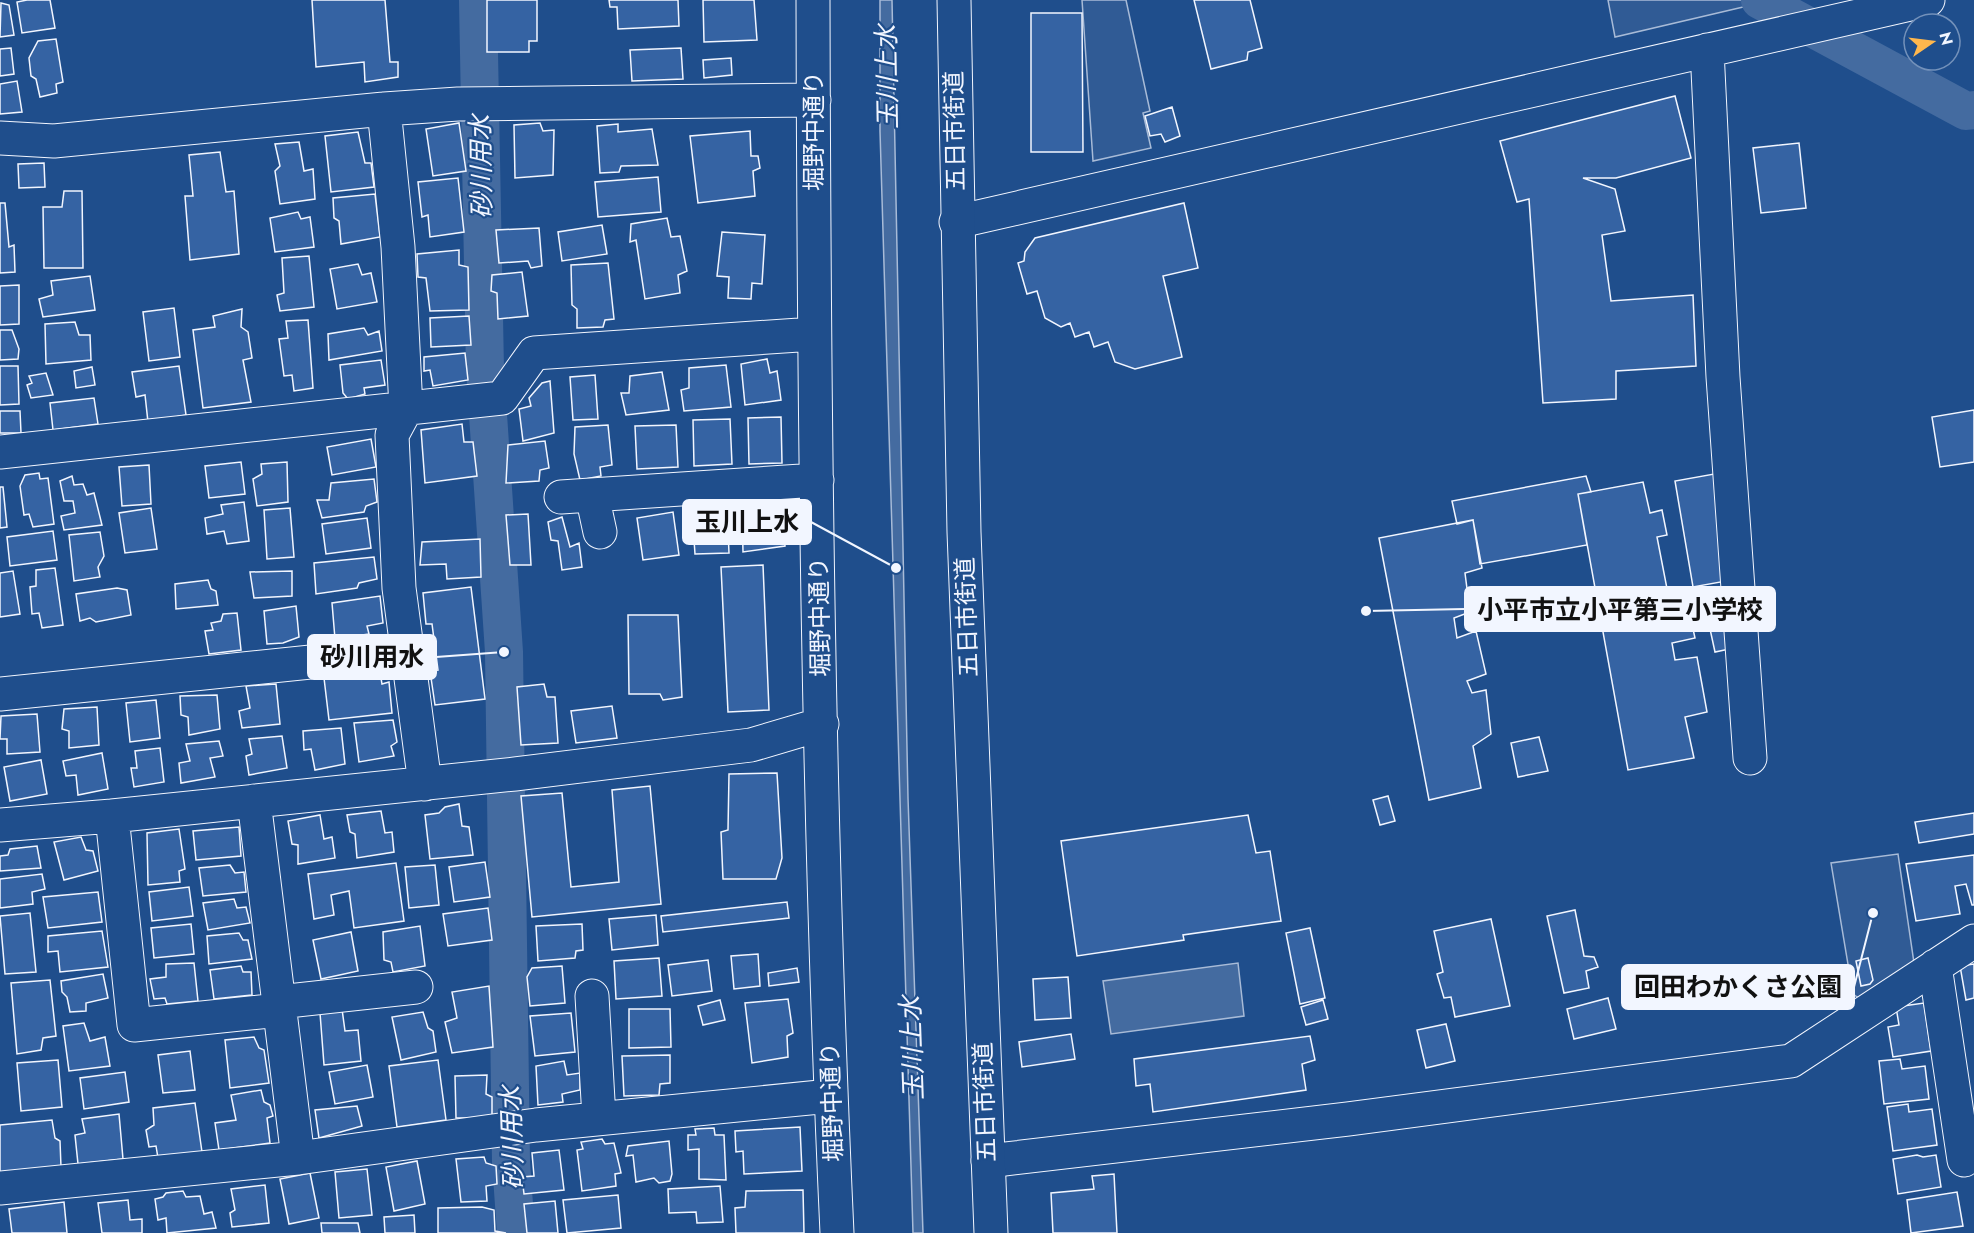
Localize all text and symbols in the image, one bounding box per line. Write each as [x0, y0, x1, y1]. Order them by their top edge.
north arrow [1902, 12, 1962, 72]
water label: 玉川上水 [867, 22, 907, 129]
text: N [1933, 30, 1959, 47]
street label: 堀野中通り [796, 71, 831, 191]
street label: 五日市街道 [936, 71, 973, 191]
water label: 砂川用水 [461, 112, 501, 219]
callout: 玉川上水 [683, 500, 811, 544]
text: 玉川上水 [695, 503, 799, 541]
street label: 五日市街道 [947, 556, 986, 678]
street label: 堀野中通り [801, 557, 838, 677]
callout: 小平市立小平第三小学校 [1465, 587, 1775, 631]
text: 小平市立小平第三小学校 [1477, 591, 1763, 629]
callout: 砂川用水 [308, 635, 436, 679]
text: 砂川用水 [320, 638, 424, 676]
callout: 回田わかくさ公園 [1622, 965, 1854, 1009]
text: 回田わかくさ公園 [1634, 968, 1842, 1006]
water label: 玉川上水 [891, 992, 933, 1101]
street label: 堀野中通り [812, 1041, 851, 1163]
street label: 五日市街道 [965, 1041, 1004, 1163]
water label: 砂川用水 [491, 1082, 533, 1191]

